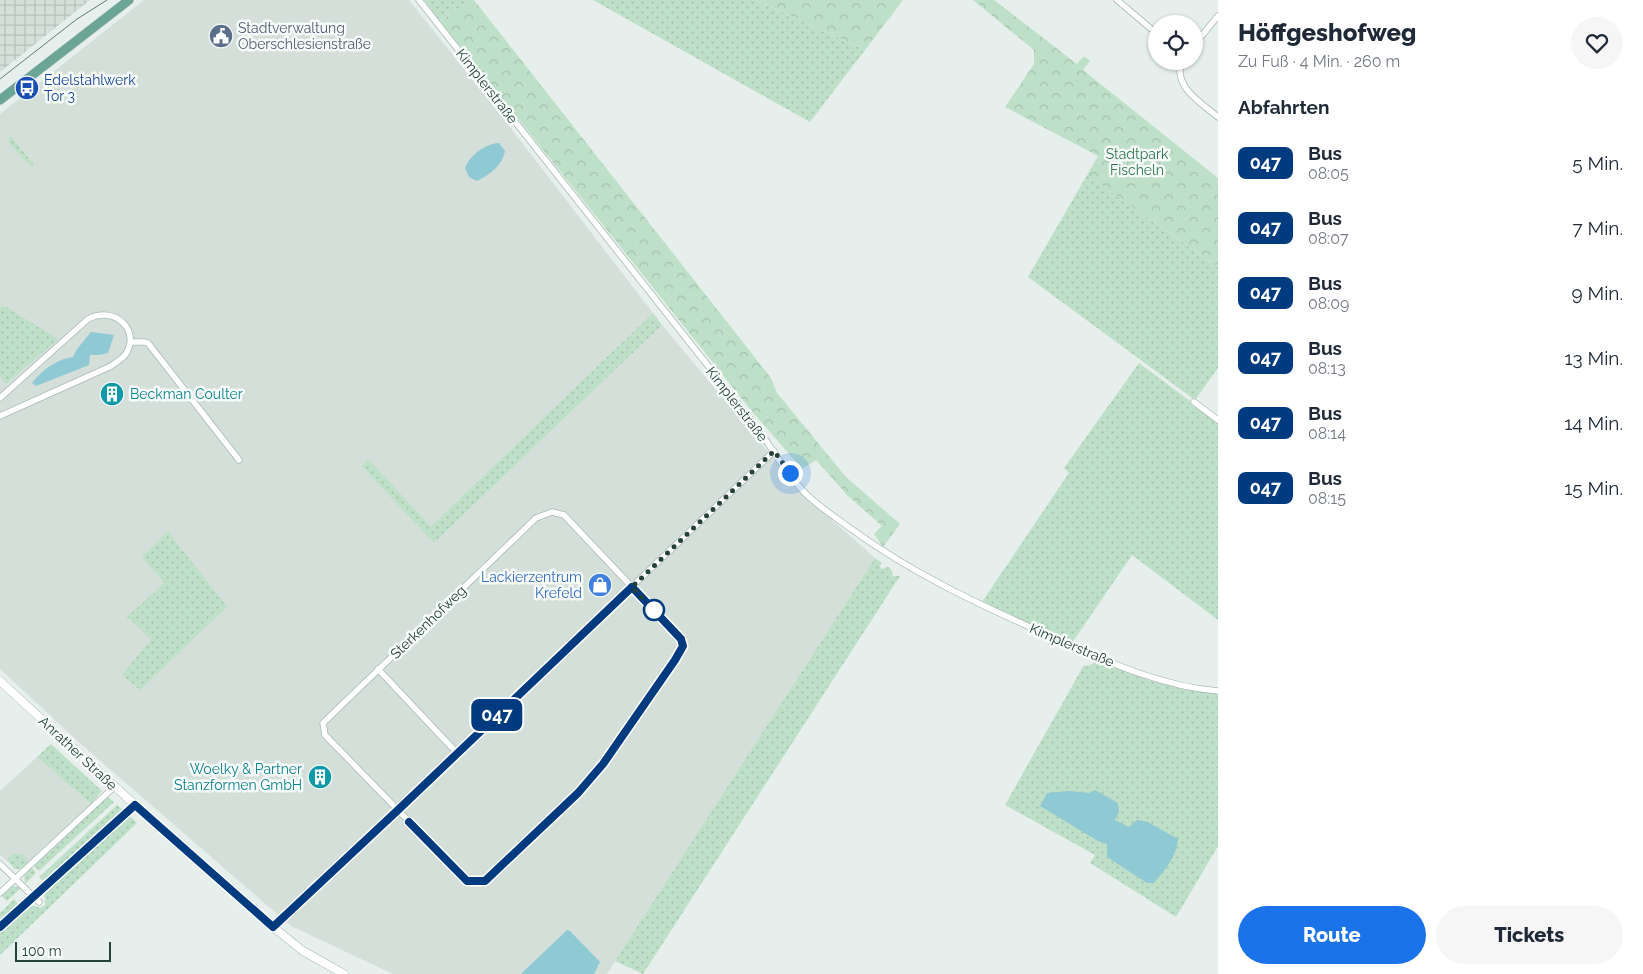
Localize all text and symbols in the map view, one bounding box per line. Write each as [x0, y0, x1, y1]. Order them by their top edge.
map controls [1148, 15, 1203, 70]
button: locate [1148, 15, 1203, 70]
button: heart [1571, 17, 1623, 69]
text: Höffgeshofweg [1238, 18, 1416, 47]
place label: Stadtverwaltung Oberschlesienstraße [238, 20, 371, 52]
public building icon: Stadtverwaltung Oberschlesienstraße [208, 23, 234, 49]
street label: Kimplerstraße [453, 45, 521, 127]
text: Zu Fuß · 4 Min. · 260 m [1238, 52, 1400, 71]
place label: Edelstahlwerk Tor 3 [44, 72, 136, 104]
bus stop icon: Edelstahlwerk Tor 3 [14, 75, 40, 101]
text: Abfahrten [1238, 96, 1329, 118]
text: Bus [1308, 142, 1342, 164]
park label: Stadtpark Fischeln [1106, 146, 1169, 178]
text: 047 [1250, 152, 1281, 173]
text: 5 Min. [1572, 152, 1623, 174]
text: 08:05 [1308, 164, 1349, 183]
text: Bus [1308, 207, 1342, 229]
text: 047 [1250, 217, 1281, 238]
text: 7 Min. [1573, 217, 1623, 239]
text: 08:07 [1308, 229, 1349, 248]
text: Bus [1308, 272, 1342, 294]
text: 047 [1250, 282, 1281, 303]
text: 9 Min. [1572, 282, 1623, 304]
text: 08:09 [1308, 294, 1349, 313]
text: Bus [1308, 337, 1342, 359]
text: 047 [1250, 347, 1281, 368]
text: 13 Min. [1564, 347, 1623, 369]
text: 08:13 [1308, 359, 1346, 378]
street label: Kimplerstraße [703, 363, 771, 445]
building icon: Beckman Coulter [99, 381, 125, 407]
place label: Beckman Coulter [130, 386, 243, 402]
text: Bus [1308, 402, 1342, 424]
text: 047 [1250, 412, 1281, 433]
text: 14 Min. [1564, 412, 1623, 434]
text: 08:14 [1308, 424, 1346, 443]
your location [778, 461, 803, 486]
text: Bus [1308, 467, 1342, 489]
text: 047 [1250, 477, 1281, 498]
text: 15 Min. [1564, 477, 1623, 499]
text: 08:15 [1308, 489, 1346, 508]
place label: Lackierzentrum Krefeld [481, 569, 582, 601]
shop icon: Lackierzentrum Krefeld [587, 572, 613, 598]
street label: Sterkenhofweg [387, 582, 469, 662]
unlabelled marker [643, 599, 665, 621]
street label: Kimplerstraße [1027, 620, 1117, 670]
line badge: 047 [468, 699, 526, 731]
text: 047 [481, 704, 513, 725]
street label: Anrather Straße [36, 713, 120, 793]
place label: Woelky & Partner Stanzformen GmbH [174, 761, 302, 793]
building icon: Woelky & Partner Stanzformen GmbH [307, 764, 333, 790]
button: Route [1238, 906, 1426, 964]
button: Tickets [1436, 906, 1623, 964]
scale bar [15, 939, 111, 962]
text: 100 m [22, 943, 62, 959]

